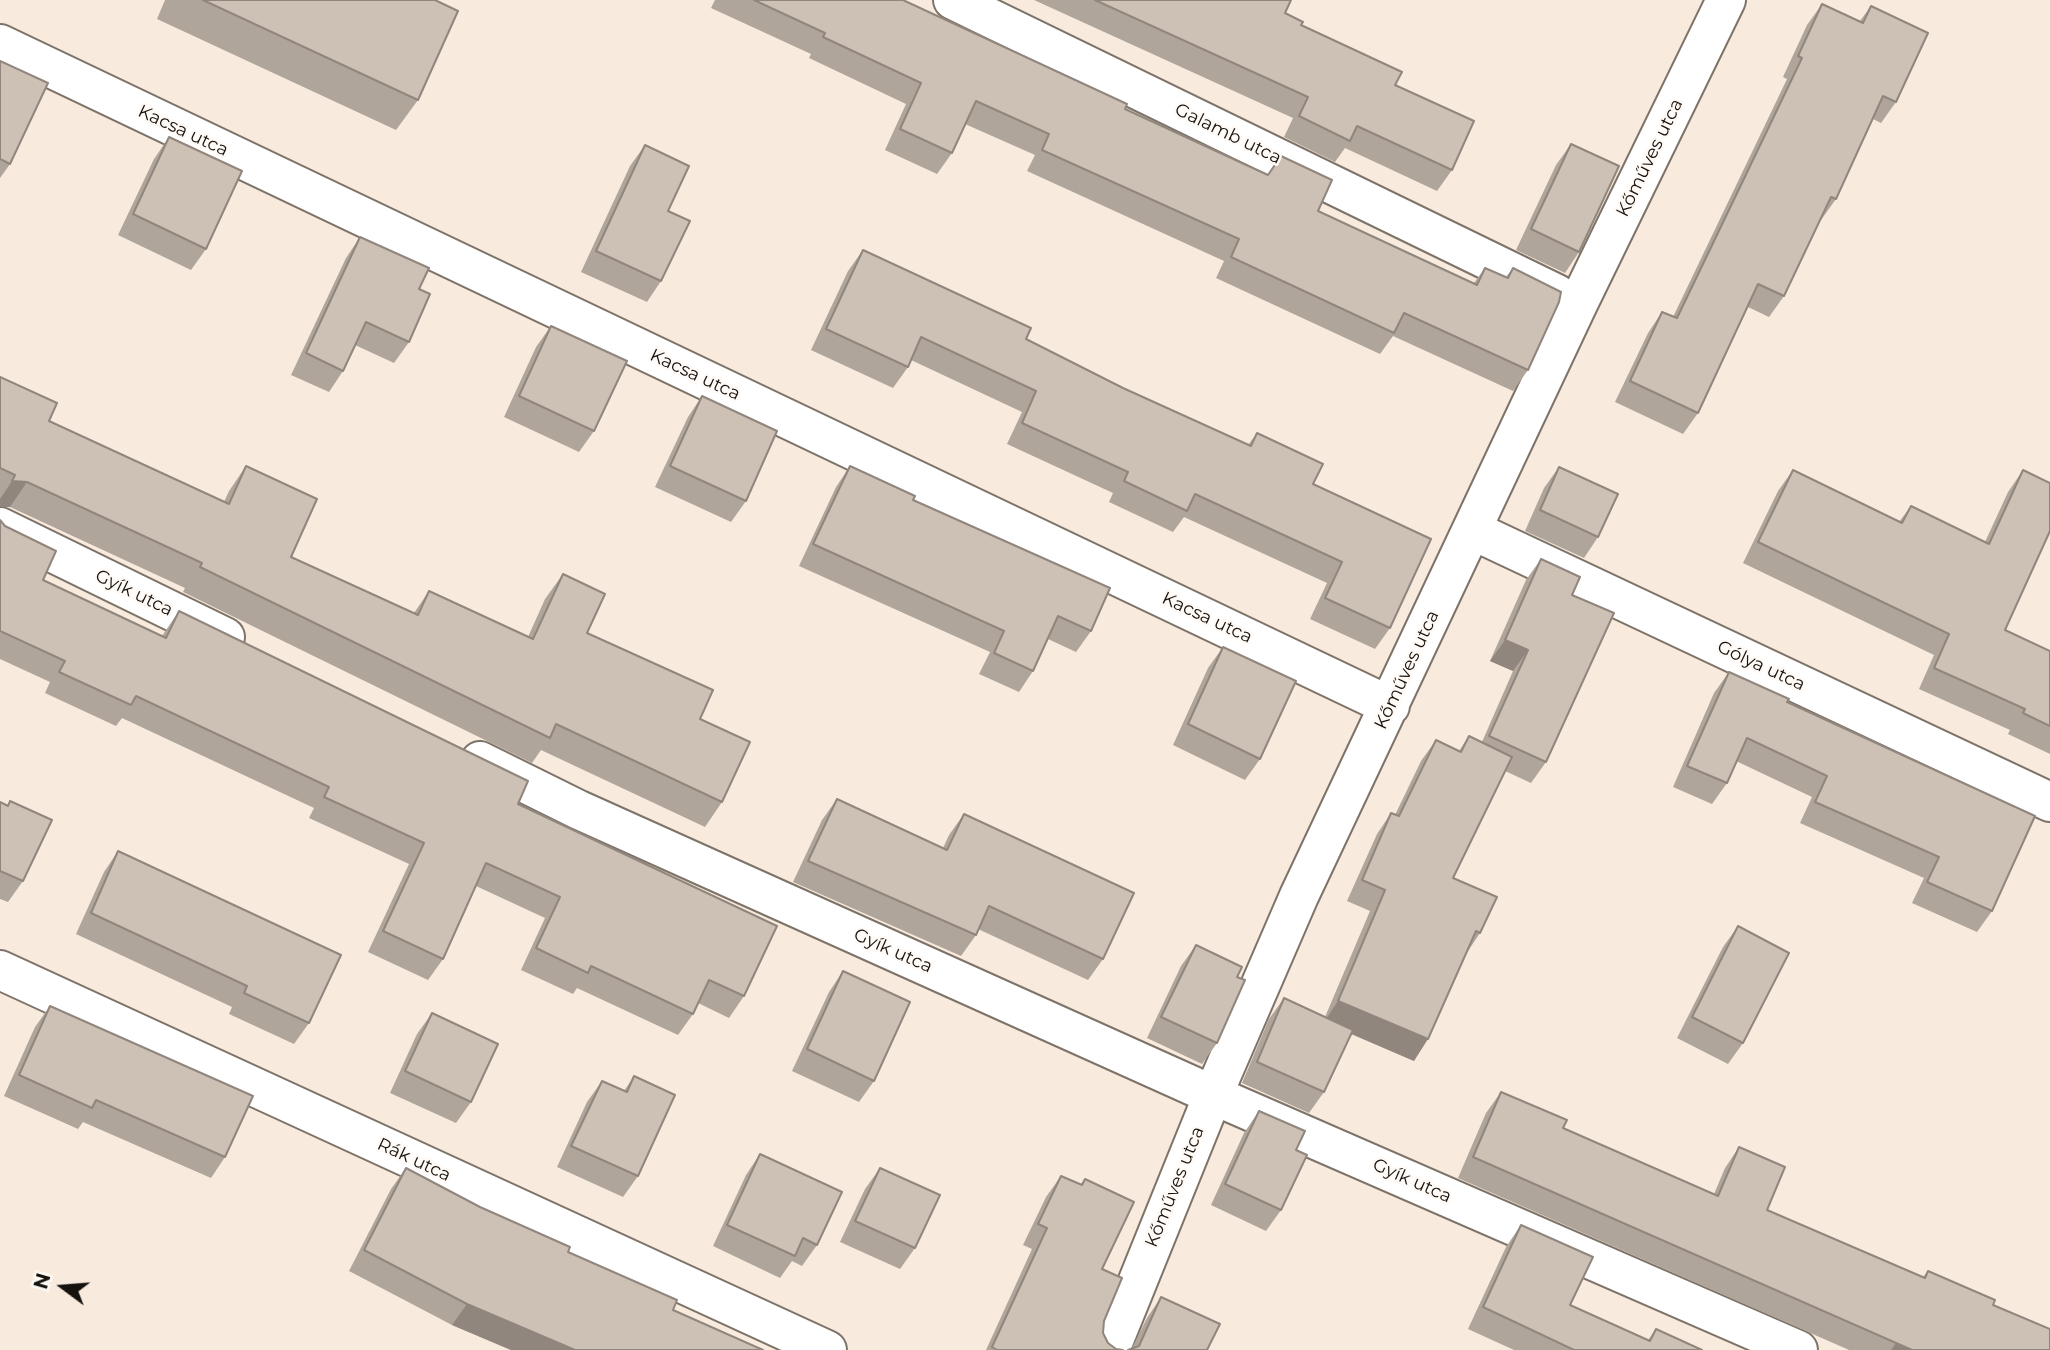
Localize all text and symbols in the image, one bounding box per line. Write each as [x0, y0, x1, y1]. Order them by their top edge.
street label: Kőműves utca [1612, 96, 1688, 220]
street label: Galamb utca [1171, 99, 1285, 169]
street label: Kacsa utca [134, 101, 232, 161]
street label: Kacsa utca [646, 345, 744, 405]
street label: Gyík utca [92, 565, 176, 621]
street label: Kacsa utca [1158, 588, 1256, 648]
street label: Kőműves utca [1370, 607, 1444, 733]
street label: Gólya utca [1714, 636, 1808, 696]
street label: Gyík utca [850, 924, 936, 978]
street label: Kőműves utca [1141, 1123, 1209, 1251]
street label: Rák utca [374, 1134, 454, 1186]
street label: Gyík utca [1369, 1154, 1455, 1208]
north arrow [28, 1252, 98, 1322]
text: N [29, 1271, 56, 1292]

